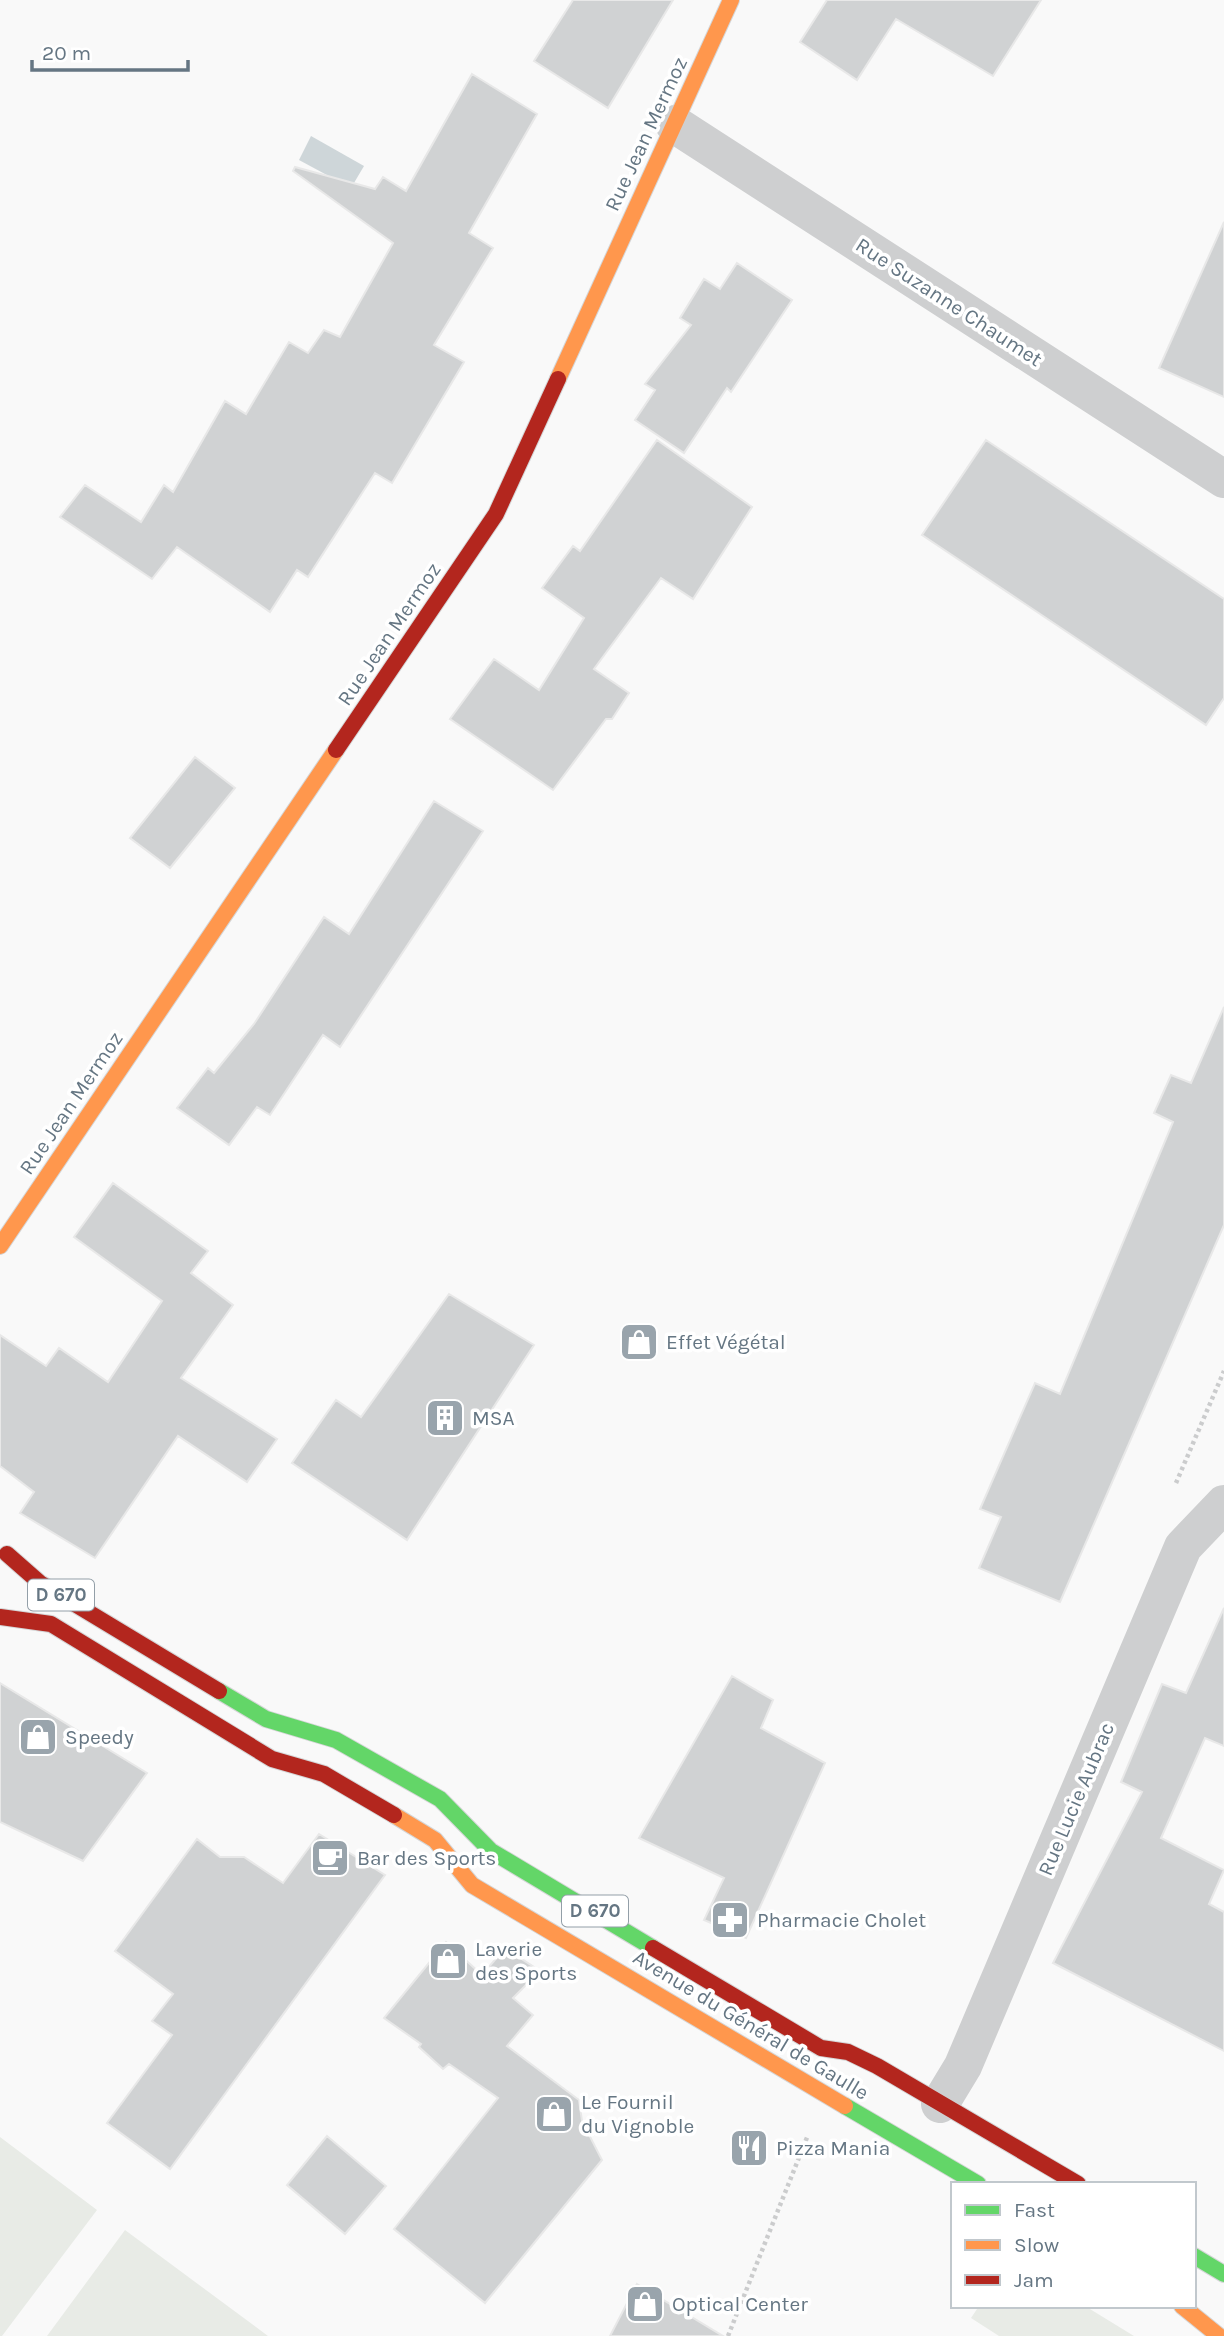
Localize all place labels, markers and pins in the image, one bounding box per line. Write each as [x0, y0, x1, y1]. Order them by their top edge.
shop icon: Effet Végétal [618, 1321, 660, 1363]
place label: Effet Végétal [666, 1330, 786, 1354]
building icon: MSA [424, 1397, 466, 1439]
place label: MSA [472, 1406, 515, 1430]
shop icon: Speedy [17, 1716, 59, 1758]
place label: Speedy [65, 1725, 134, 1749]
cafe icon: Bar des Sports [309, 1837, 351, 1879]
place label: Bar des Sports [357, 1846, 496, 1870]
pharmacy icon: Pharmacie Cholet [709, 1899, 751, 1941]
place label: Pharmacie Cholet [757, 1908, 926, 1932]
place label: Laverie des Sports [475, 1937, 577, 1985]
shop icon: Laverie des Sports [427, 1940, 469, 1982]
place label: Le Fournil du Vignoble [581, 2090, 694, 2138]
shop icon: Le Fournil du Vignoble [533, 2093, 575, 2135]
restaurant icon: Pizza Mania [728, 2127, 770, 2169]
place label: Pizza Mania [776, 2136, 890, 2160]
shop icon: Optical Center [624, 2283, 666, 2325]
place label: Optical Center [672, 2292, 808, 2316]

